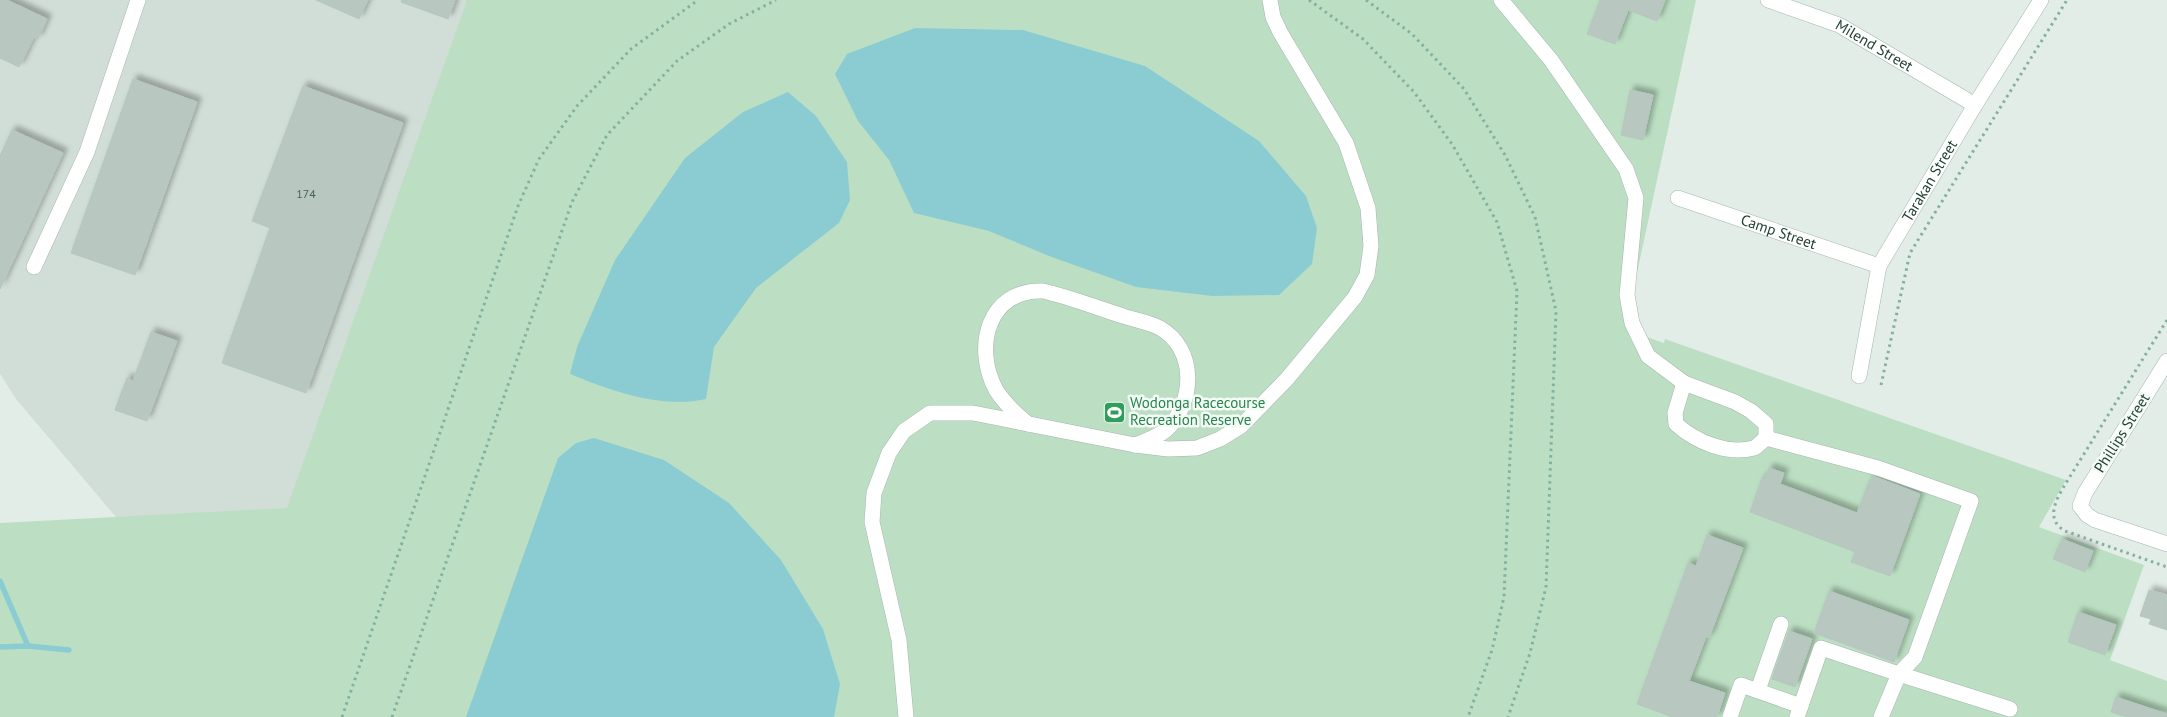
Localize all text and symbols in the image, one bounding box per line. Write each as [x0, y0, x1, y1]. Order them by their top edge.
street label: Milend Street [1832, 15, 1916, 75]
street label: Tarakan Street [1898, 136, 1961, 225]
house number: 174 [296, 186, 316, 201]
street label: Camp Street [1738, 210, 1819, 253]
street label: Phillips Street [2090, 389, 2154, 476]
place label: Wodonga Racecourse Recreation Reserve [1130, 393, 1265, 429]
sports icon: Wodonga Racecourse Recreation Reserve [1102, 400, 1126, 424]

